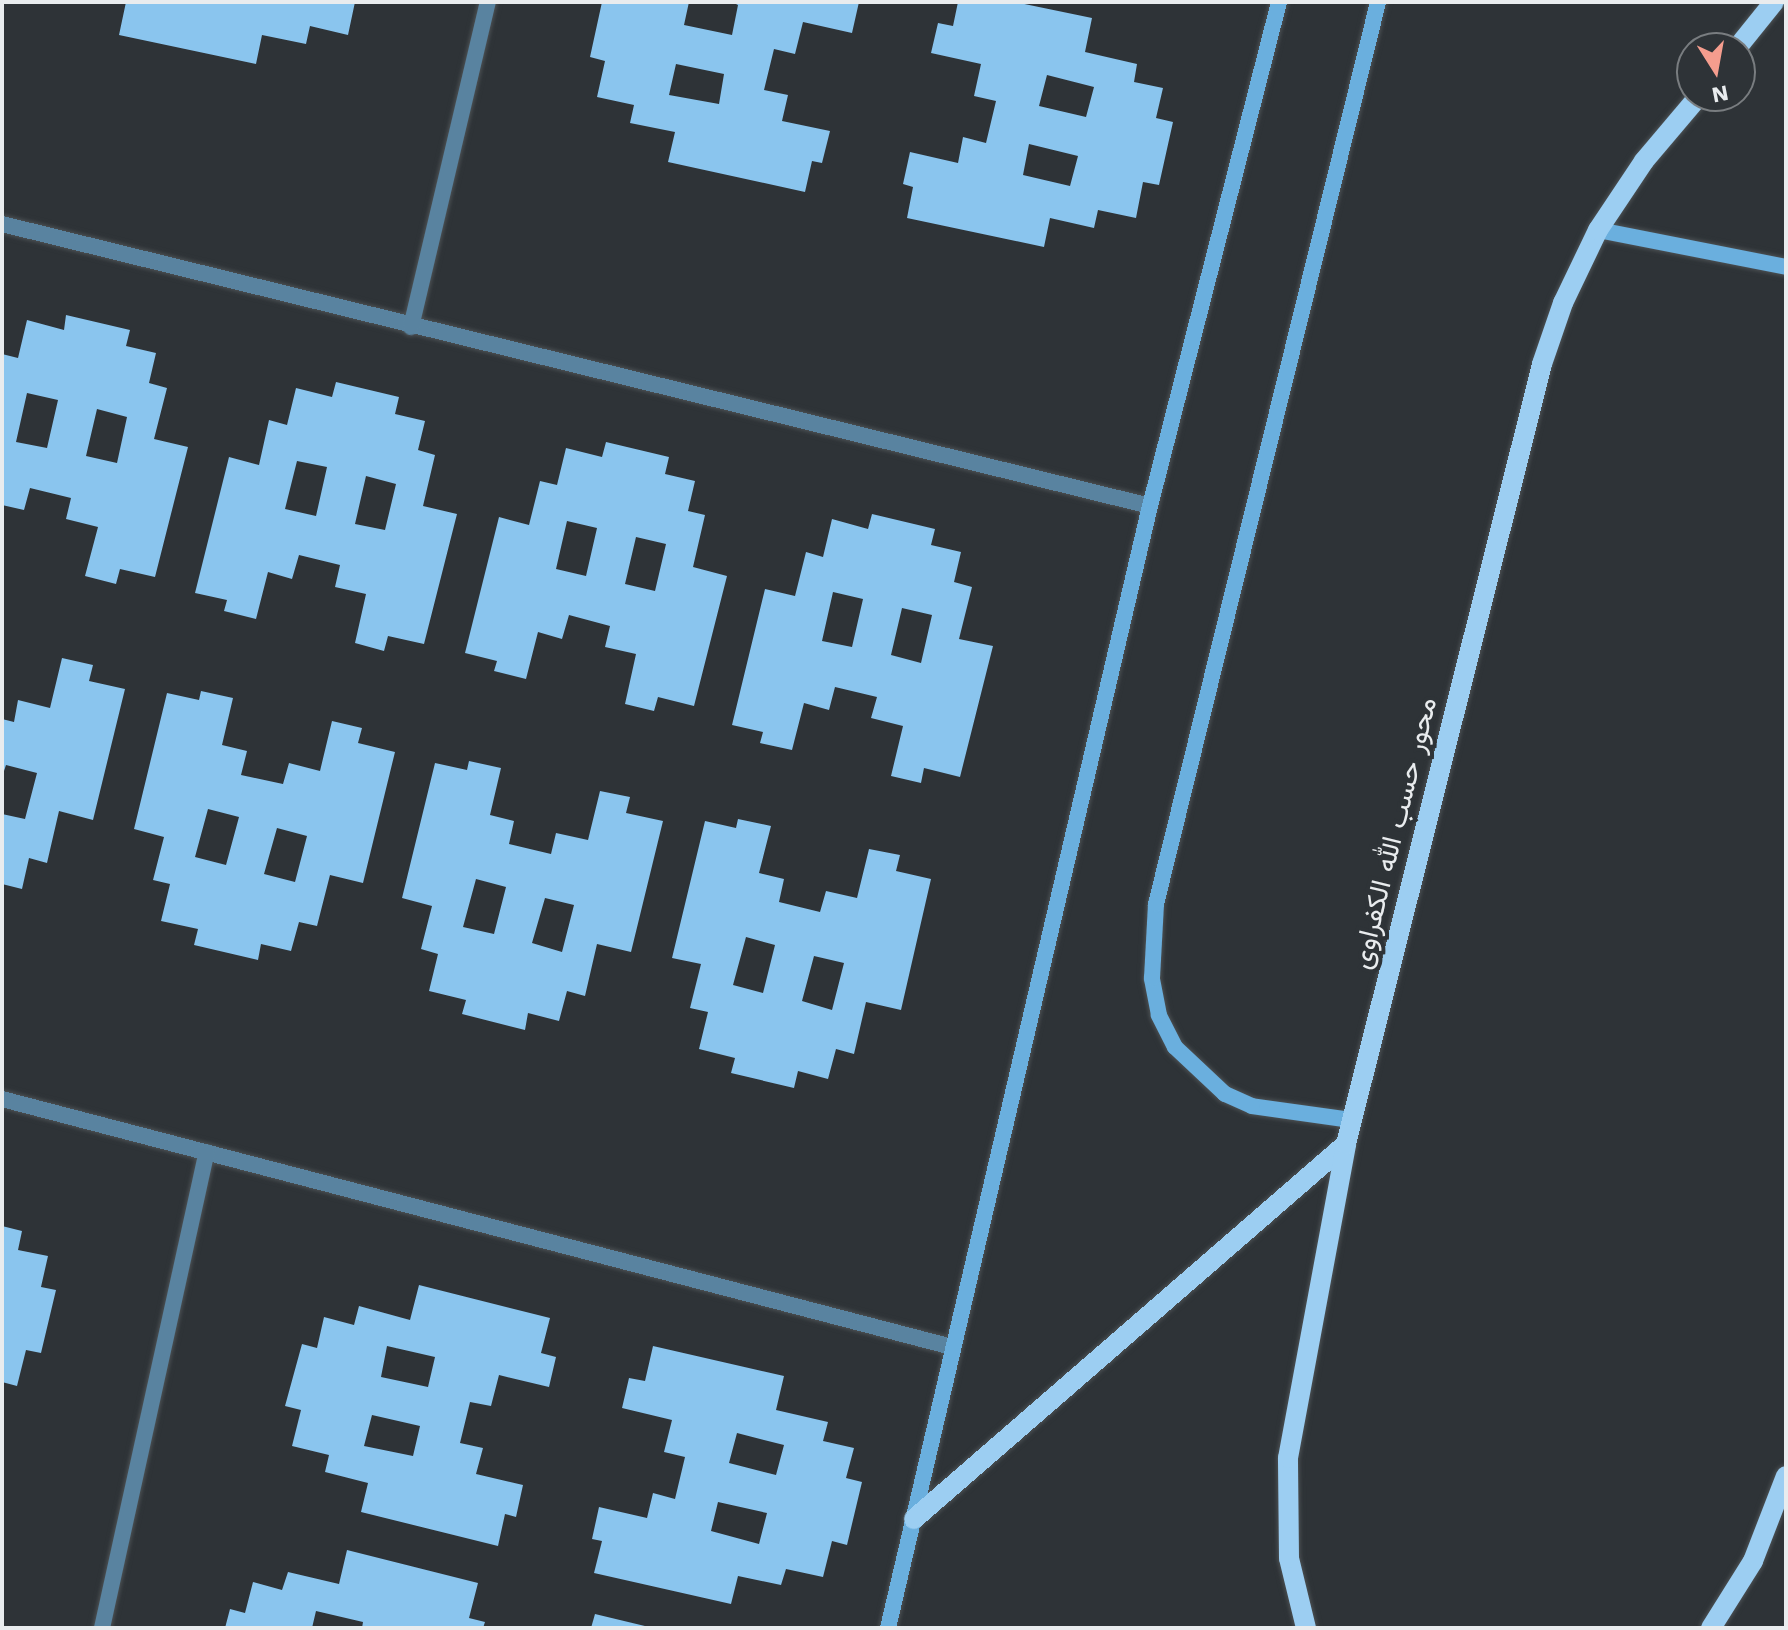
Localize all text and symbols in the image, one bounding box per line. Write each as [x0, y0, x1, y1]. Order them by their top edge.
north arrow [1676, 32, 1756, 112]
text: N [1710, 80, 1731, 108]
street label: محور حسب الله الكفراوى [1344, 694, 1444, 972]

